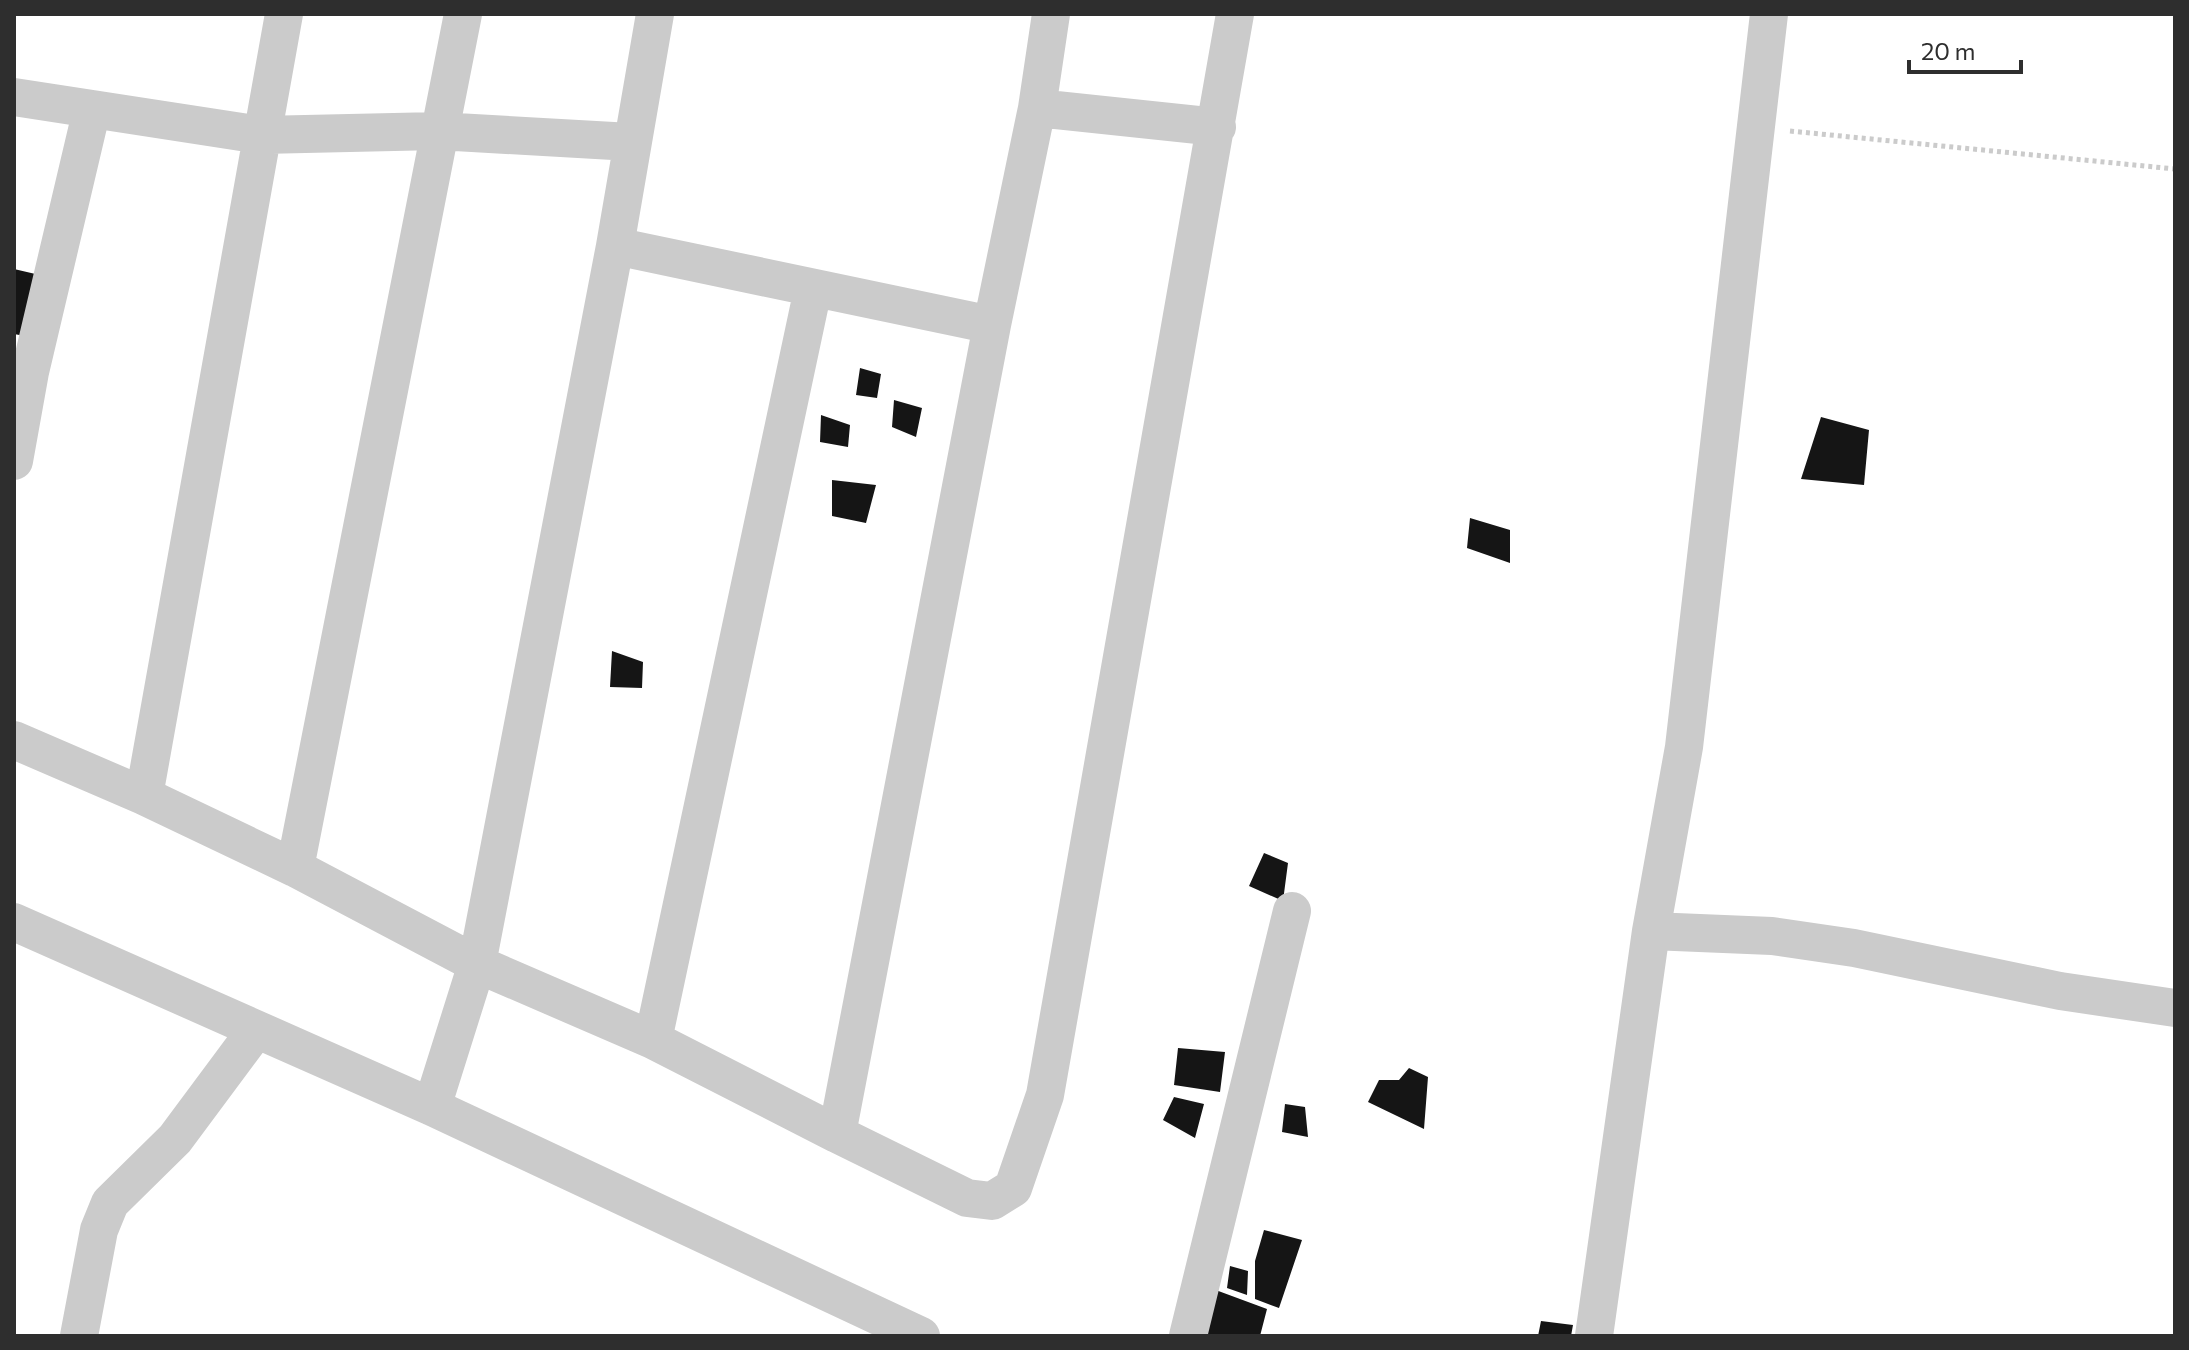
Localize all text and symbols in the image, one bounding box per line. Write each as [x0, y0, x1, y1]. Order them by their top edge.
scale bar [1909, 24, 2021, 74]
text: 20 m [1921, 36, 1975, 65]

